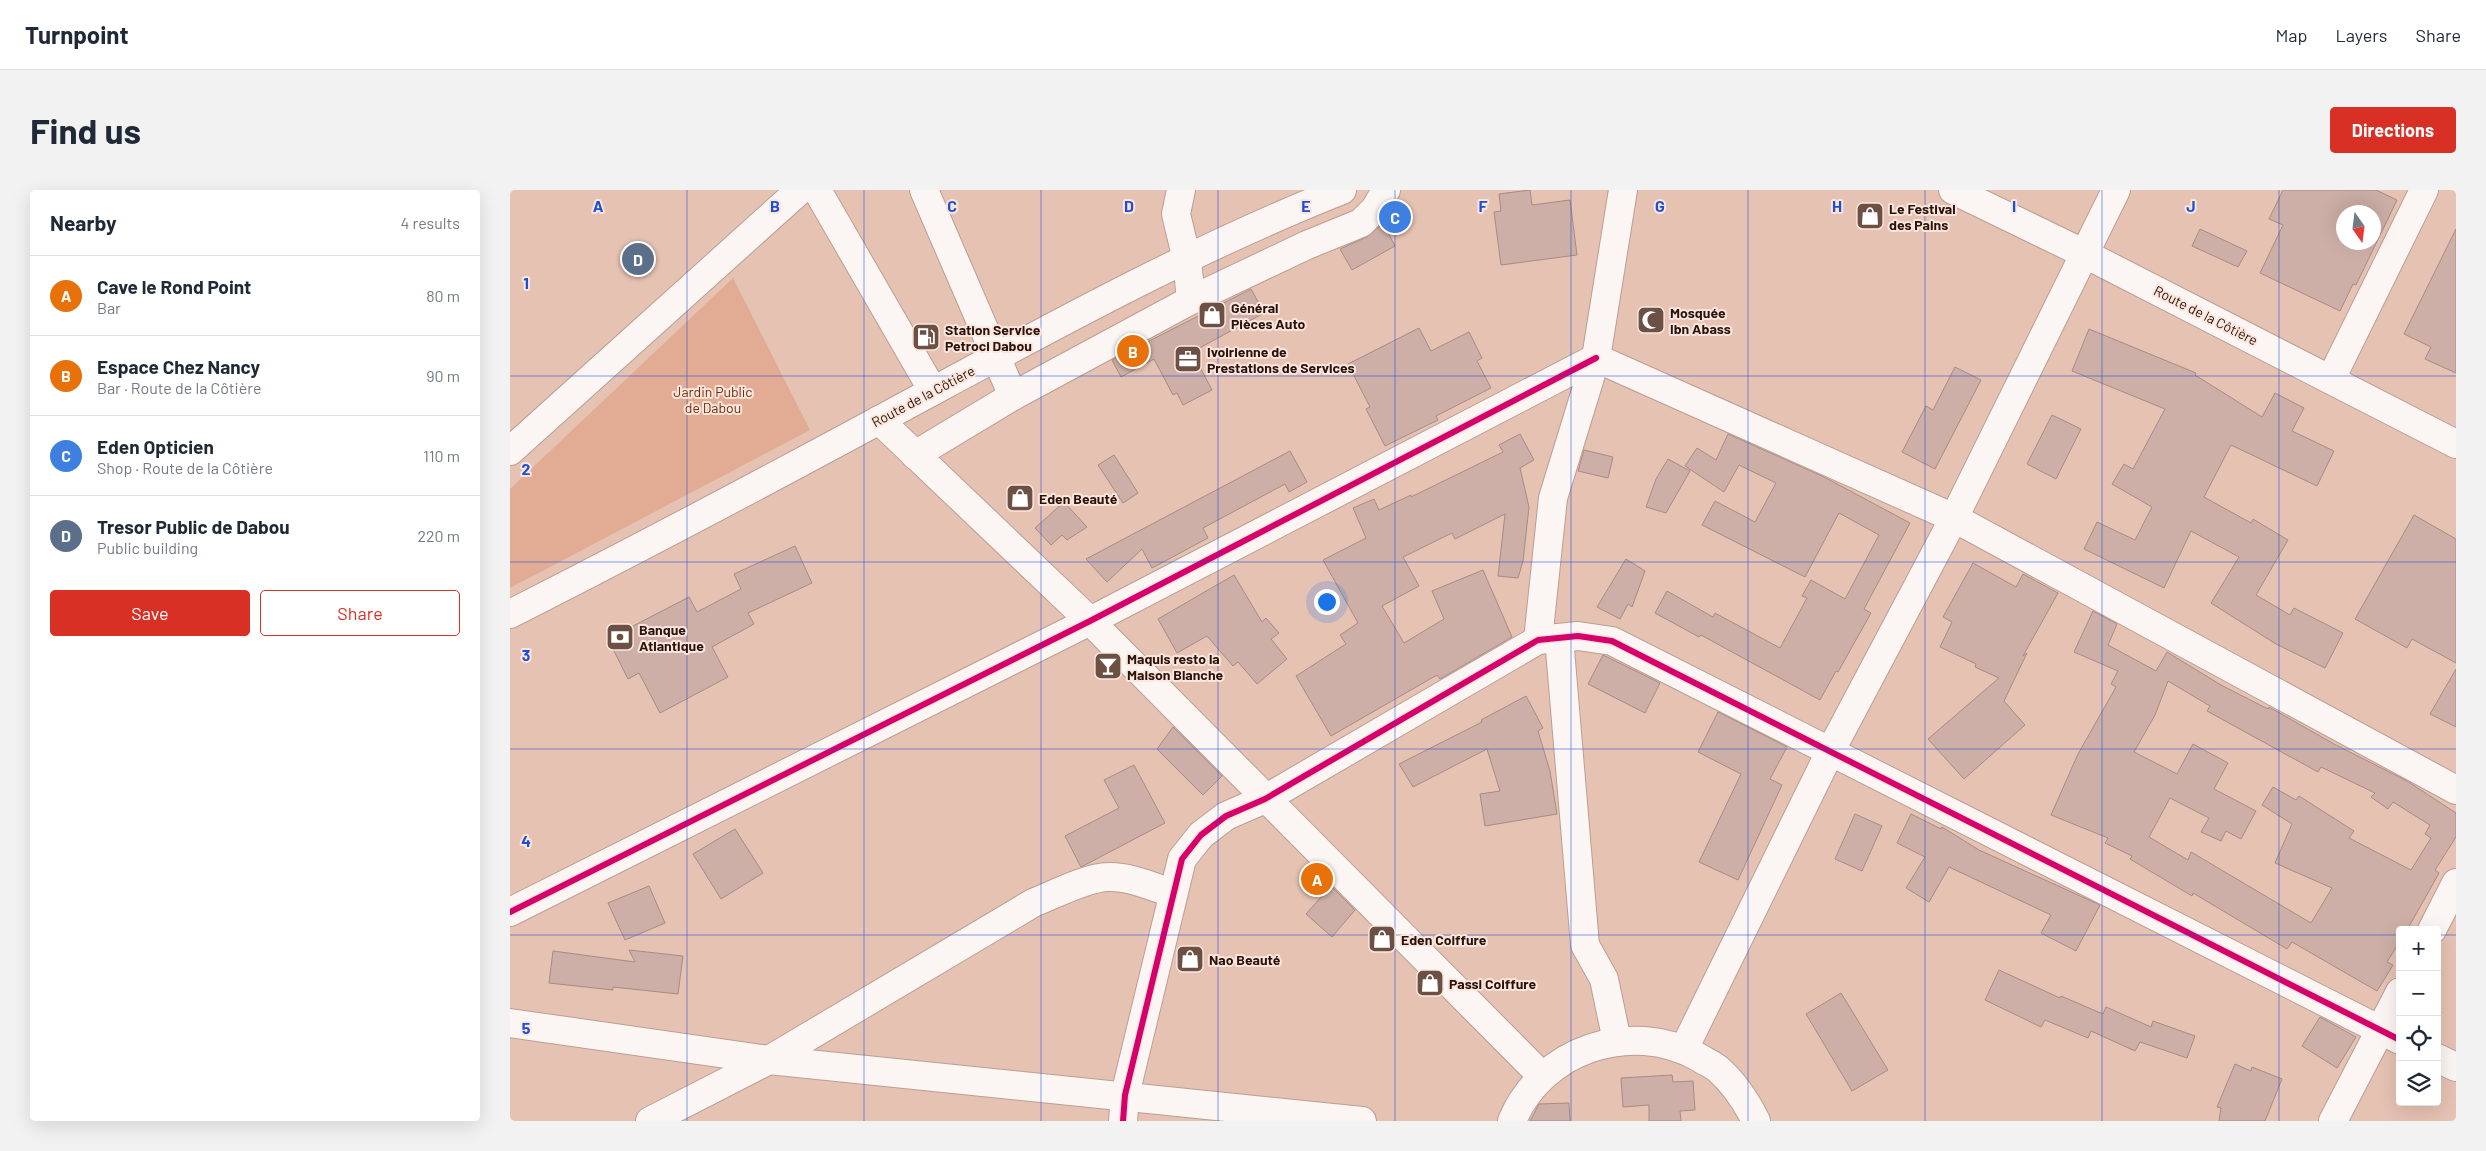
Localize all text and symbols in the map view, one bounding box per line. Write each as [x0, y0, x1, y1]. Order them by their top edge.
text: Turnpoint [25, 20, 129, 49]
text: Map [2275, 24, 2307, 46]
text: Layers [2335, 24, 2388, 46]
text: Share [2416, 24, 2461, 46]
button: Directions [2330, 107, 2456, 153]
text: Find us [30, 109, 141, 151]
text: A [593, 196, 604, 215]
text: B [770, 196, 780, 215]
text: C [947, 196, 957, 215]
text: D [1124, 196, 1134, 215]
text: E [1301, 196, 1311, 215]
text: F [1479, 196, 1488, 215]
text: G [1655, 196, 1665, 215]
text: H [1832, 196, 1842, 215]
text: I [2012, 196, 2016, 215]
text: J [2186, 196, 2196, 215]
pin: C [1379, 198, 1411, 236]
place label: Le Festival des Pains [1889, 200, 1956, 233]
shop icon: Le Festival des Pains [1855, 201, 1885, 231]
north arrow [2336, 205, 2381, 250]
text: Nearby [50, 210, 116, 235]
text: 4 results [400, 213, 460, 232]
pin: D [622, 240, 654, 278]
text: 1 [523, 273, 529, 292]
text: Cave le Rond Point [97, 275, 251, 298]
street label: Route de la Côtière [2151, 281, 2261, 349]
text: A [61, 286, 71, 305]
text: 80 m [426, 286, 460, 305]
text: Bar [97, 298, 121, 317]
place label: Général Pièces Auto [1231, 299, 1306, 332]
shop icon: Général Pièces Auto [1197, 300, 1227, 330]
place label: Mosquée Ibn Abass [1670, 304, 1731, 337]
mosque icon: Mosquée Ibn Abass [1636, 305, 1666, 335]
place label: Station Service Petroci Dabou [945, 321, 1041, 354]
fuel station icon: Station Service Petroci Dabou [911, 322, 941, 352]
pin: B [1117, 332, 1149, 370]
place label: Ivoirienne de Prestations de Services [1207, 343, 1355, 376]
office icon: Ivoirienne de Prestations de Services [1173, 344, 1203, 374]
text: Espace Chez Nancy [97, 355, 260, 378]
street label: Route de la Côtière [868, 362, 978, 430]
text: B [61, 366, 71, 385]
text: 90 m [426, 366, 460, 385]
text: Bar · Route de la Côtière [97, 378, 261, 397]
park label: Jardin Public de Dabou [673, 383, 753, 416]
text: Eden Opticien [97, 435, 214, 458]
text: C [61, 446, 71, 465]
text: 110 m [423, 446, 460, 465]
text: Shop · Route de la Côtière [97, 458, 273, 477]
text: 2 [522, 459, 531, 478]
shop icon: Eden Beauté [1005, 483, 1035, 513]
place label: Eden Beauté [1039, 490, 1118, 507]
text: Tresor Public de Dabou [97, 515, 290, 538]
text: D [61, 526, 71, 545]
text: 220 m [417, 526, 460, 545]
text: Public building [97, 538, 198, 557]
your location [1314, 589, 1340, 615]
button: Save [50, 590, 250, 636]
button: Share [260, 590, 460, 636]
place label: Banque Atlantique [639, 621, 704, 654]
bank icon: Banque Atlantique [605, 622, 635, 652]
text: 3 [522, 645, 530, 664]
place label: Maquis resto la Maison Blanche [1127, 650, 1223, 683]
bar icon: Maquis resto la Maison Blanche [1093, 651, 1123, 681]
text: 4 [521, 831, 531, 850]
pin: A [1301, 860, 1333, 898]
shop icon: Eden Coiffure [1367, 924, 1397, 954]
map controls [2396, 926, 2441, 1106]
button: + [2396, 926, 2441, 971]
place label: Eden Coiffure [1401, 931, 1487, 948]
shop icon: Nao Beauté [1175, 944, 1205, 974]
place label: Nao Beauté [1209, 951, 1281, 968]
shop icon: Passi Coiffure [1415, 968, 1445, 998]
button: − [2396, 971, 2441, 1016]
place label: Passi Coiffure [1449, 975, 1536, 992]
button: locate [2396, 1016, 2441, 1061]
text: 5 [522, 1018, 531, 1037]
button: layers [2396, 1061, 2441, 1106]

